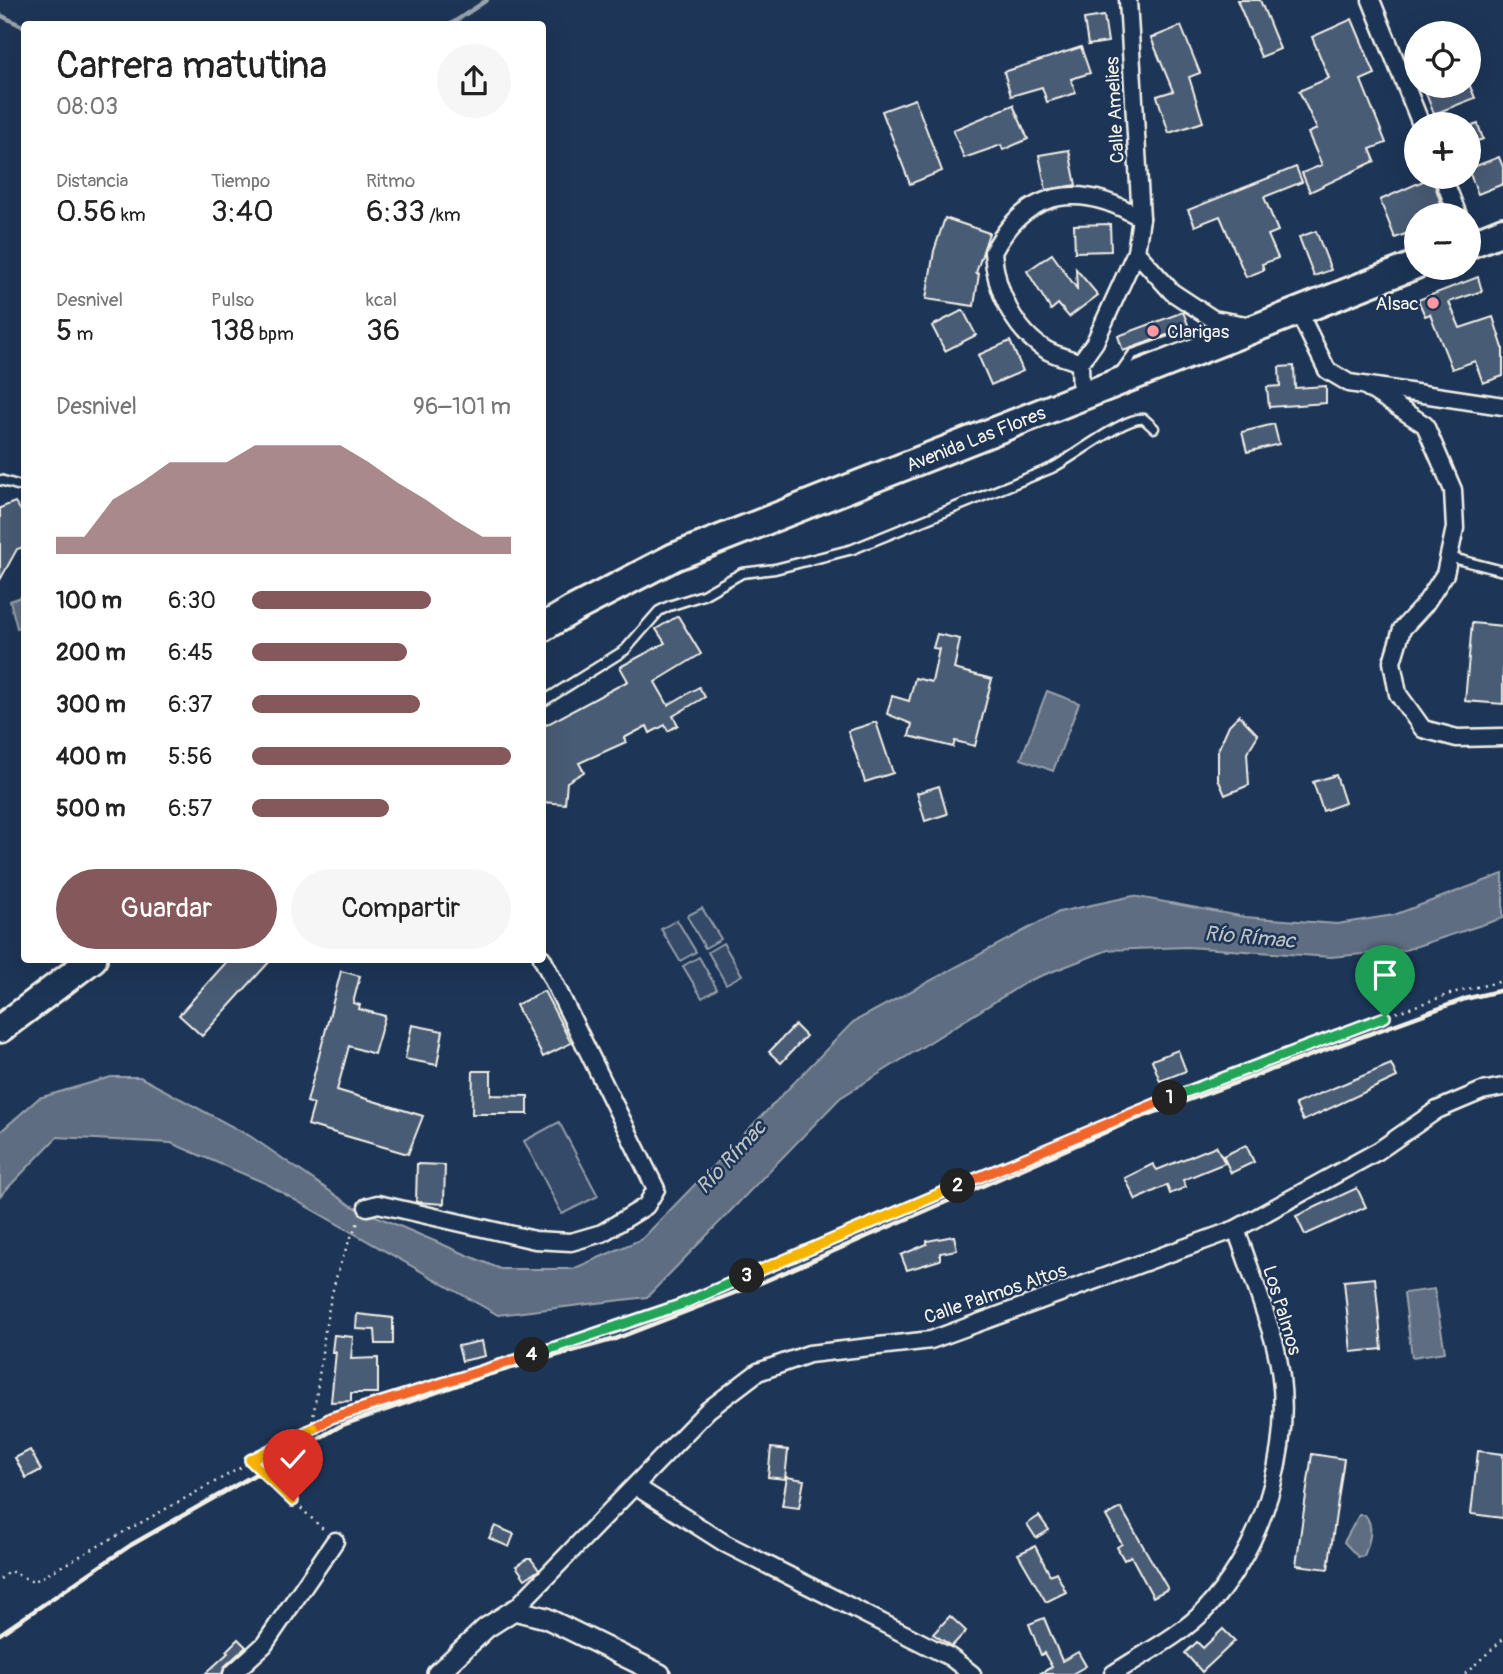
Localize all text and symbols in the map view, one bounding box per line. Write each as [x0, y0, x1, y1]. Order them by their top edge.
map controls [1404, 21, 1481, 280]
button: locate [1404, 21, 1481, 98]
text: Carrera matutina [56, 42, 327, 90]
button: share [437, 44, 511, 118]
street label: Calle Amelies [1100, 55, 1130, 164]
text: 08:03 [56, 92, 118, 121]
button: + [1404, 112, 1481, 189]
text: Distancia [56, 169, 128, 193]
text: Tiempo [211, 169, 270, 193]
text: Ritmo [366, 169, 415, 193]
text: 0.56 [56, 193, 117, 230]
text: 3:40 [211, 193, 274, 230]
text: 6:33 [366, 193, 425, 230]
text: km [117, 203, 146, 227]
text: /km [425, 203, 461, 227]
button: − [1404, 203, 1481, 280]
text: Desnivel [56, 288, 123, 312]
text: Pulso [211, 288, 254, 312]
text: kcal [366, 288, 397, 312]
place label: Alsac [1375, 292, 1419, 316]
marker: Alsac [1425, 295, 1441, 311]
text: 5 [56, 312, 72, 349]
text: 138 [211, 312, 255, 349]
text: 36 [366, 312, 400, 349]
place label: Clarigas [1167, 320, 1230, 344]
text: m [72, 322, 93, 346]
text: bpm [255, 322, 294, 346]
marker: Clarigas [1145, 323, 1161, 339]
text: Desnivel [56, 392, 137, 421]
text: 96–101 m [413, 392, 511, 421]
street label: Avenida Las Flores [903, 401, 1050, 477]
text: 100 m [56, 586, 122, 615]
text: 6:30 [168, 586, 216, 615]
text: 200 m [56, 638, 126, 667]
text: 6:45 [168, 638, 213, 667]
text: 300 m [56, 690, 126, 719]
text: 6:37 [168, 690, 213, 719]
text: 400 m [56, 742, 126, 771]
text: 5:56 [168, 742, 212, 771]
text: 500 m [56, 794, 125, 823]
text: 6:57 [168, 794, 212, 823]
button: Guardar [56, 869, 277, 949]
button: Compartir [291, 869, 511, 949]
water label: Río Rímac [1203, 920, 1298, 955]
pin [1355, 945, 1415, 1017]
icon: arrive [1366, 956, 1404, 994]
pin: 1 [1152, 1080, 1188, 1116]
text: 1 [1166, 1085, 1173, 1109]
water label: Río Rímac [690, 1114, 773, 1200]
pin: 2 [940, 1168, 976, 1204]
text: 2 [952, 1173, 963, 1197]
pin: 3 [730, 1258, 764, 1294]
street label: Calle Palmos Altos [921, 1258, 1070, 1330]
text: 3 [741, 1263, 752, 1287]
street label: Los Palmos [1257, 1263, 1307, 1358]
pin: 4 [514, 1338, 550, 1372]
text: 4 [526, 1342, 537, 1366]
pin [263, 1429, 323, 1501]
icon: check [274, 1440, 312, 1478]

